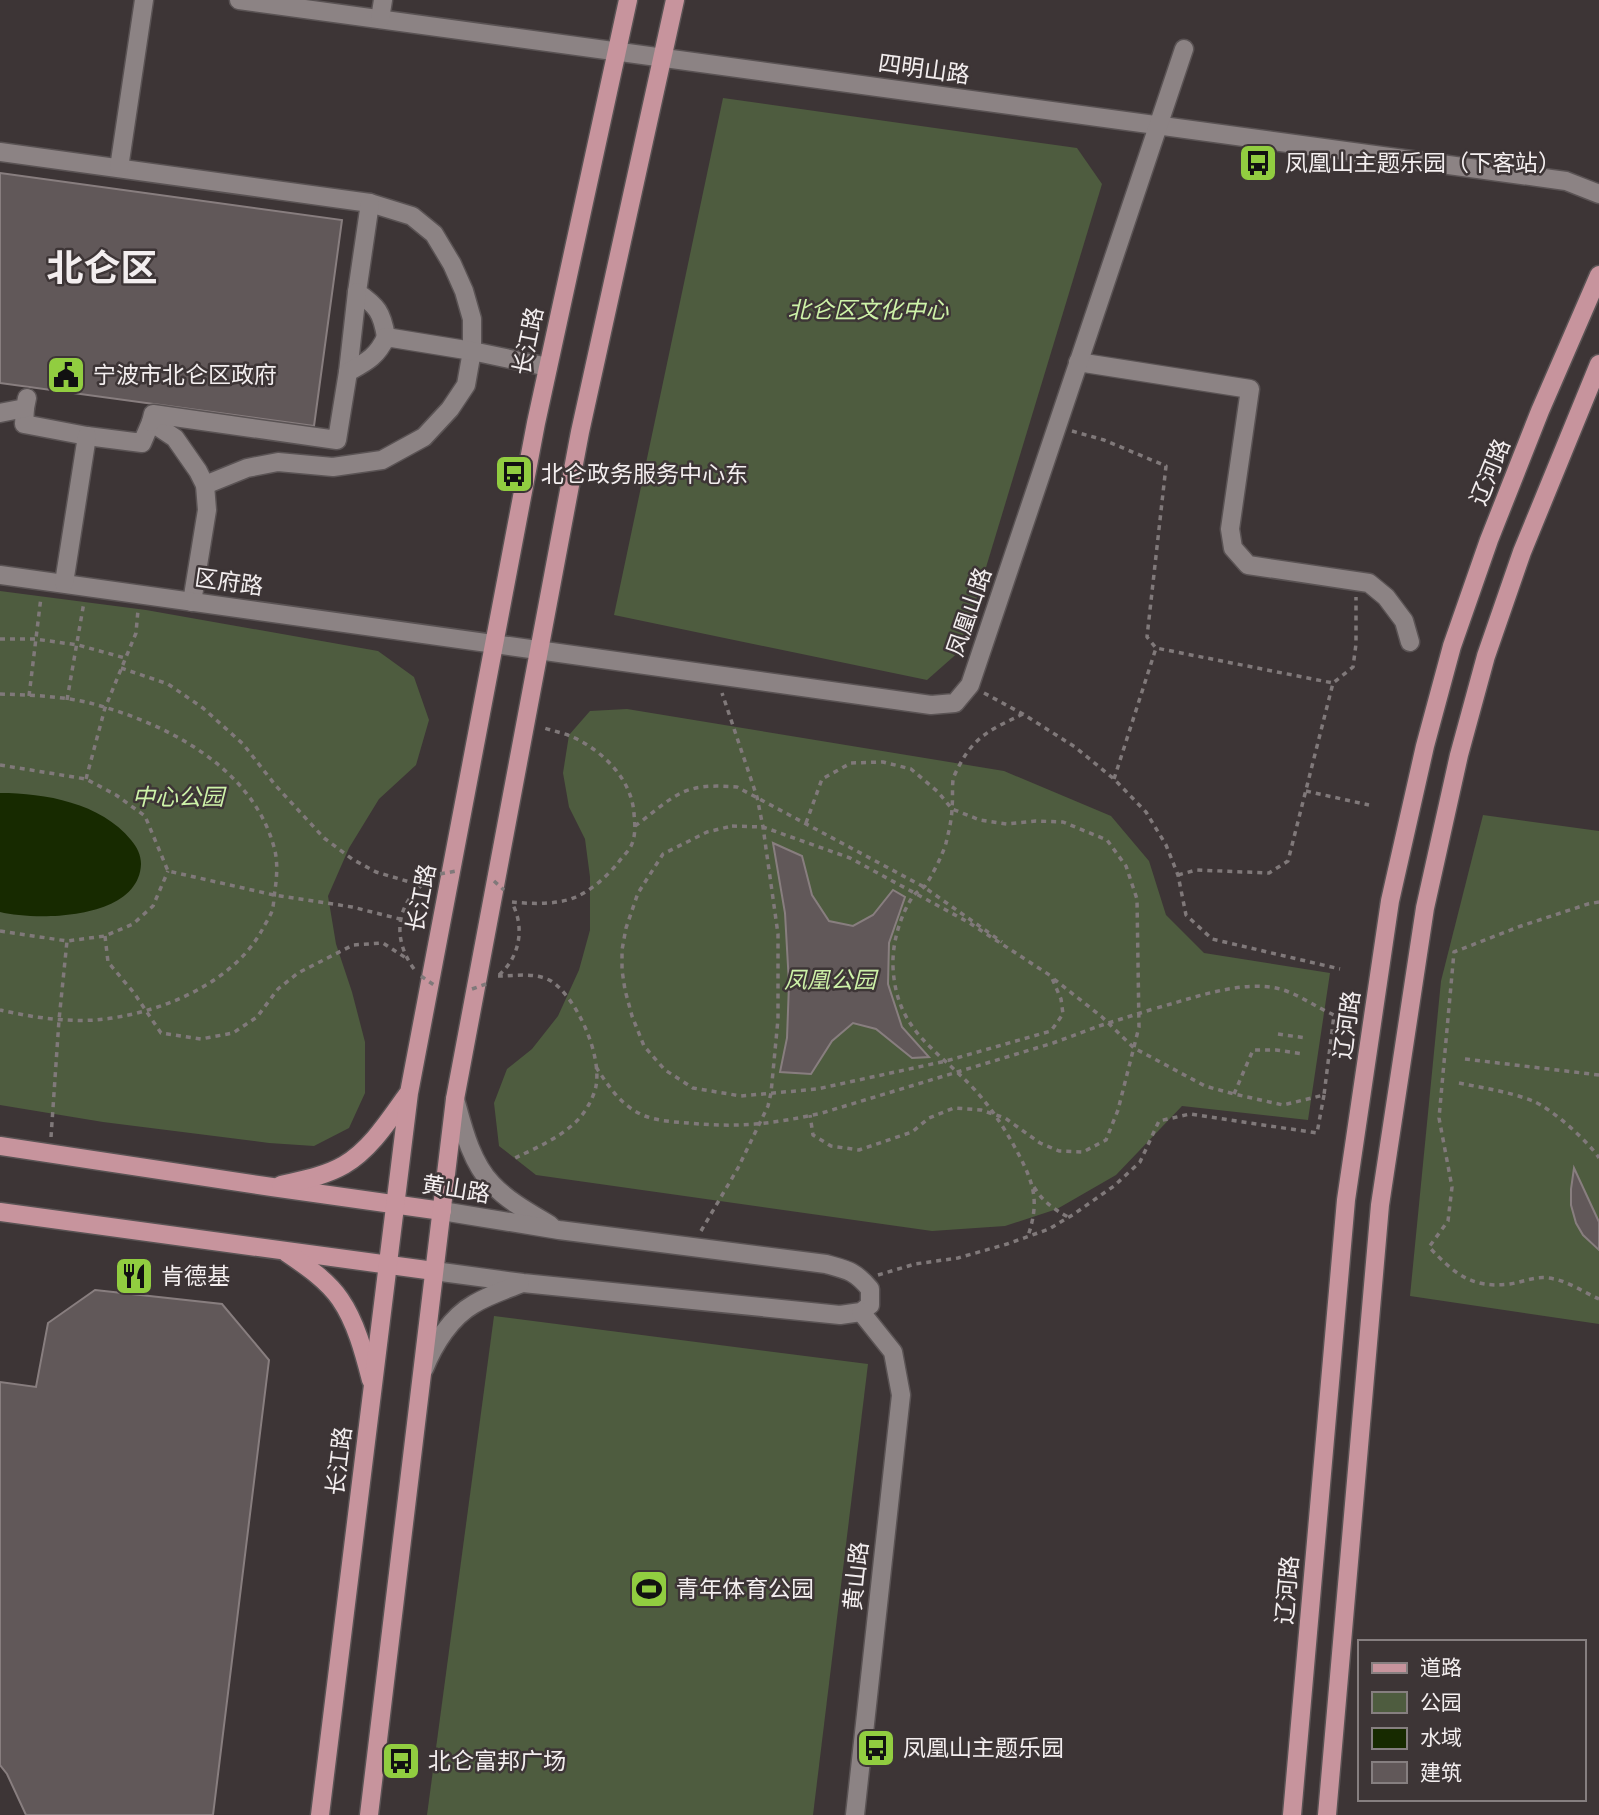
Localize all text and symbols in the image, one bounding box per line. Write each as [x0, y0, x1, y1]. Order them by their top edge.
street label: 四明山路 [876, 48, 972, 89]
bus stop icon: 凤凰山主题乐园（下客站） [1237, 142, 1279, 184]
place label: 凤凰山主题乐园（下客站） [1285, 148, 1561, 177]
district label: 北仑区 [47, 245, 158, 291]
park label: 北仑区文化中心 [788, 295, 950, 324]
street label: 长江路 [506, 304, 549, 378]
public building icon: 宁波市北仑区政府 [45, 354, 87, 396]
place label: 宁波市北仑区政府 [93, 360, 277, 389]
street label: 辽河路 [1463, 434, 1516, 509]
bus stop icon: 北仑政务服务中心东 [493, 453, 535, 495]
place label: 北仑政务服务中心东 [541, 459, 748, 488]
street label: 区府路 [193, 562, 265, 601]
street label: 凤凰山路 [940, 564, 997, 660]
park label: 中心公园 [132, 782, 227, 811]
street label: 长江路 [400, 861, 441, 935]
park label: 凤凰公园 [784, 965, 879, 994]
street label: 辽河路 [1327, 989, 1366, 1061]
street label: 黄山路 [420, 1169, 492, 1208]
restaurant icon: 肯德基 [113, 1255, 155, 1297]
place label: 肯德基 [161, 1261, 230, 1290]
street label: 长江路 [320, 1425, 357, 1497]
street label: 黄山路 [837, 1540, 874, 1612]
street label: 辽河路 [1269, 1554, 1304, 1626]
sports icon: 青年体育公园 [628, 1568, 670, 1610]
place label: 青年体育公园 [676, 1574, 814, 1603]
legend [1358, 1640, 1585, 1801]
text: 道路 [1420, 1654, 1462, 1681]
text: 公园 [1420, 1689, 1462, 1716]
text: 水域 [1420, 1724, 1462, 1751]
bus stop icon: 凤凰山主题乐园 [855, 1727, 897, 1769]
place label: 凤凰山主题乐园 [903, 1733, 1064, 1762]
bus stop icon: 北仑富邦广场 [380, 1740, 422, 1782]
place label: 北仑富邦广场 [428, 1746, 566, 1775]
text: 建筑 [1420, 1759, 1462, 1786]

